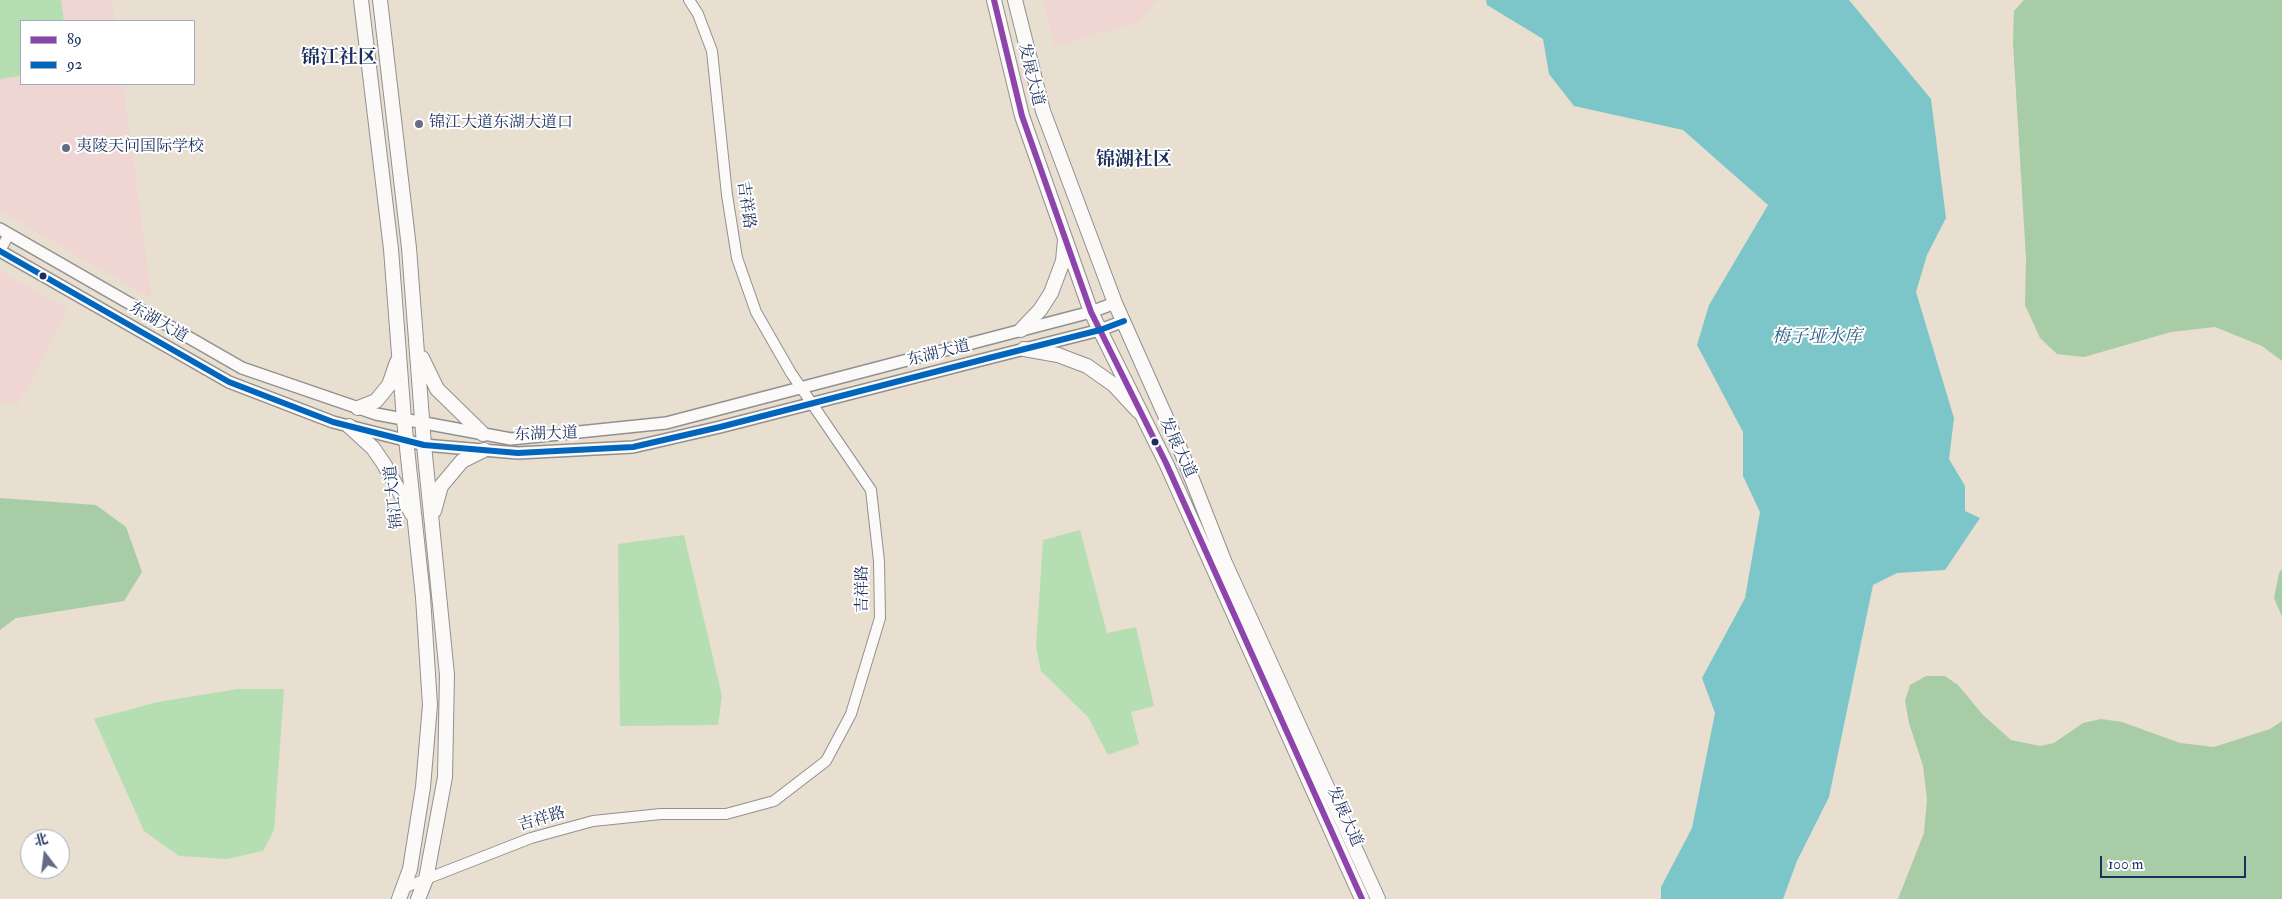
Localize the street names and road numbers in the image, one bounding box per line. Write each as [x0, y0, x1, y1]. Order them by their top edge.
street label: 发展大道 [1013, 42, 1047, 108]
street label: 吉祥路 [732, 180, 758, 230]
street label: 东湖大道 [125, 299, 191, 347]
street label: 东湖大道 [906, 337, 972, 371]
street label: 发展大道 [1155, 415, 1199, 481]
street label: 东湖大道 [514, 424, 578, 446]
street label: 锦江大道 [382, 464, 408, 530]
street label: 吉祥路 [854, 565, 874, 613]
street label: 发展大道 [1322, 784, 1366, 850]
street label: 吉祥路 [516, 804, 568, 836]

